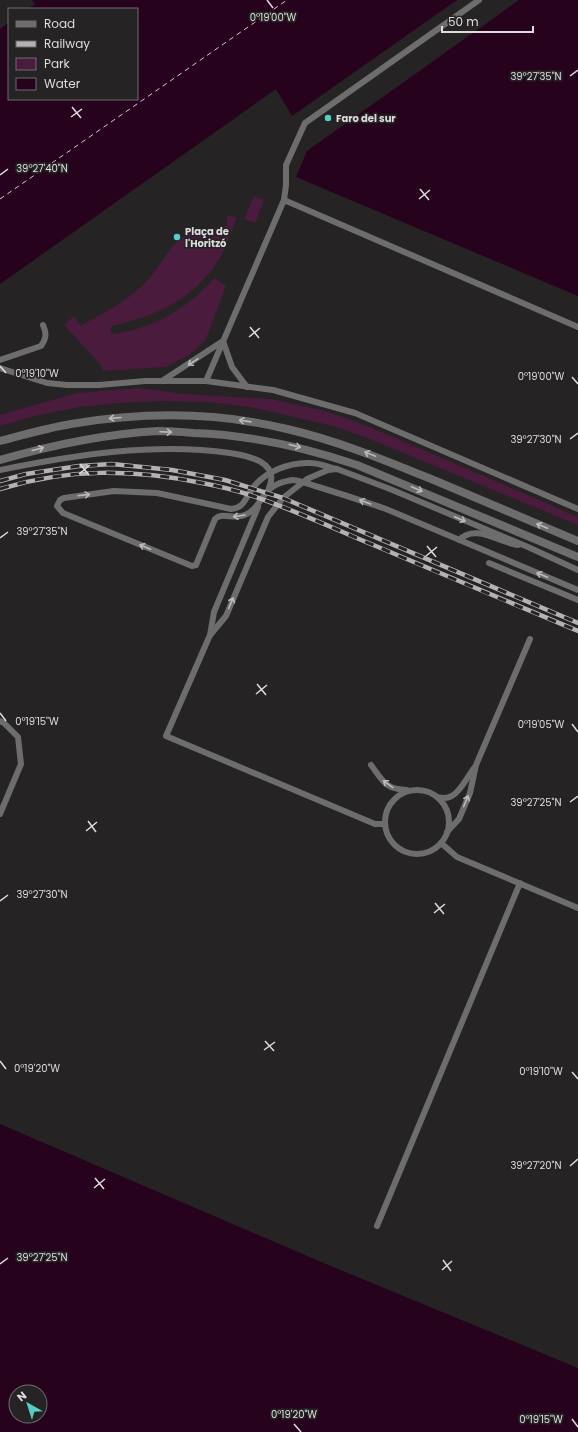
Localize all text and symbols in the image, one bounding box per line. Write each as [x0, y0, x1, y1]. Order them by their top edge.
legend [8, 8, 138, 100]
scale bar [442, 8, 533, 34]
text: 0°19'00"W [250, 10, 297, 25]
text: 50 m [448, 13, 479, 30]
text: Road [44, 15, 75, 32]
text: Railway [44, 35, 90, 52]
text: Park [44, 55, 71, 72]
text: 39°27'35"N [510, 69, 562, 84]
text: Water [44, 75, 81, 92]
place label: Faro del sur [336, 111, 396, 126]
marker: Faro del sur [323, 113, 333, 123]
text: 39°27'40"N [16, 161, 68, 176]
place label: Plaça de l'Horitzó [185, 224, 229, 251]
marker: Plaça de l'Horitzó [172, 232, 182, 242]
one-way arrow [187, 358, 198, 366]
text: 0°19'10"W [15, 366, 59, 381]
text: 0°19'00"W [518, 369, 565, 384]
one-way arrow [109, 415, 122, 422]
one-way arrow [239, 417, 252, 425]
one-way arrow [159, 428, 172, 435]
text: 39°27'30"N [510, 432, 562, 447]
one-way arrow [288, 443, 301, 451]
one-way arrow [31, 445, 44, 453]
one-way arrow [365, 450, 377, 458]
one-way arrow [411, 486, 423, 493]
one-way arrow [77, 491, 90, 499]
one-way arrow [359, 497, 371, 505]
one-way arrow [233, 512, 246, 520]
one-way arrow [453, 515, 465, 523]
one-way arrow [536, 521, 548, 529]
text: 39°27'35"N [16, 524, 68, 539]
one-way arrow [139, 543, 151, 550]
one-way arrow [536, 571, 548, 578]
one-way arrow [228, 597, 236, 609]
text: 0°19'15"W [15, 714, 59, 729]
text: 0°19'05"W [518, 717, 565, 732]
one-way arrow [383, 780, 394, 789]
text: 39°27'25"N [510, 795, 562, 810]
one-way arrow [463, 796, 470, 808]
text: 39°27'30"N [16, 887, 68, 902]
text: 0°19'20"W [14, 1061, 60, 1076]
text: 0°19'10"W [519, 1064, 563, 1079]
text: 39°27'20"N [510, 1158, 562, 1173]
text: 39°27'25"N [16, 1250, 68, 1265]
north arrow [8, 1384, 48, 1424]
text: N [13, 1387, 30, 1405]
text: 0°19'20"W [271, 1407, 317, 1422]
text: 0°19'15"W [519, 1412, 563, 1427]

